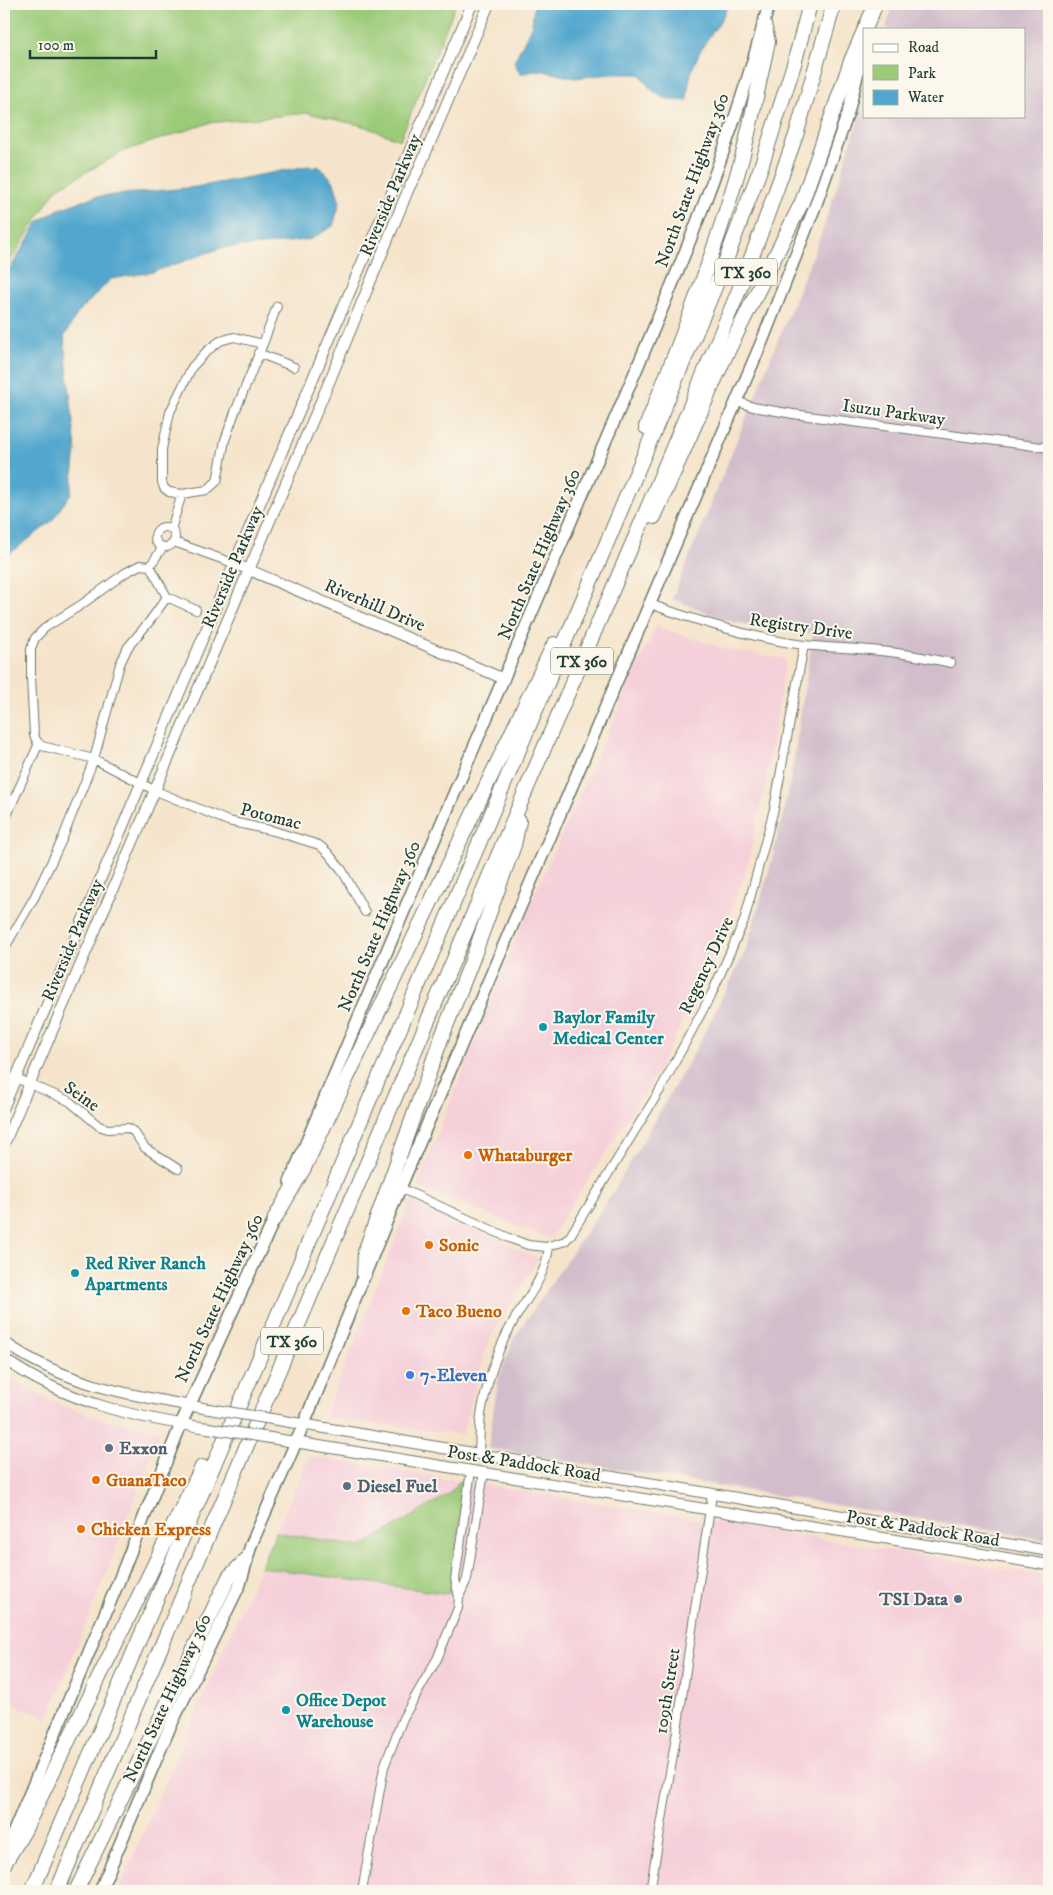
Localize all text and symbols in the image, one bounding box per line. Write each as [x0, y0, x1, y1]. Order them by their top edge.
scale bar [30, 28, 156, 60]
legend [863, 28, 1026, 118]
text: 100 m [38, 36, 74, 55]
text: Road [908, 38, 940, 57]
text: Park [908, 64, 937, 83]
text: Water [907, 88, 944, 107]
street label: North State Highway 360 [651, 90, 735, 270]
street label: Riverside Parkway [355, 130, 427, 260]
road number: TX 360 [715, 258, 777, 286]
street label: Isuzu Parkway [841, 395, 947, 431]
street label: North State Highway 360 [494, 465, 586, 643]
street label: Riverside Parkway [197, 502, 269, 632]
street label: Riverhill Drive [321, 575, 428, 637]
street label: Registry Drive [748, 609, 854, 645]
road number: TX 360 [551, 648, 613, 674]
street label: Potomac [238, 799, 304, 835]
street label: North State Highway 360 [334, 837, 426, 1015]
street label: Riverside Parkway [37, 875, 109, 1005]
street label: Regency Drive [675, 913, 739, 1018]
place label: Baylor Family Medical Center [553, 1007, 664, 1050]
marker: Baylor Family Medical Center [537, 1021, 549, 1033]
street label: Seine [59, 1077, 103, 1117]
place label: Whataburger [477, 1145, 573, 1167]
marker: Whataburger [462, 1149, 474, 1161]
street label: North State Highway 360 [171, 1210, 269, 1386]
place label: Sonic [439, 1235, 479, 1257]
marker: Sonic [423, 1239, 435, 1251]
place label: Red River Ranch Apartments [84, 1253, 206, 1296]
marker: Red River Ranch Apartments [69, 1267, 81, 1279]
place label: Taco Bueno [415, 1301, 502, 1323]
marker: Taco Bueno [400, 1305, 412, 1317]
road number: TX 360 [261, 1328, 323, 1354]
place label: 7-Eleven [420, 1365, 488, 1387]
marker: 7-Eleven [404, 1369, 416, 1381]
place label: Exxon [119, 1438, 168, 1460]
street label: Post & Paddock Road [446, 1441, 602, 1487]
marker: Exxon [103, 1442, 115, 1454]
place label: GuanaTaco [106, 1470, 187, 1492]
marker: GuanaTaco [90, 1474, 102, 1486]
place label: Diesel Fuel [357, 1476, 438, 1498]
marker: Diesel Fuel [341, 1480, 353, 1492]
street label: Post & Paddock Road [845, 1506, 1001, 1552]
place label: Chicken Express [91, 1519, 211, 1541]
marker: Chicken Express [75, 1523, 87, 1535]
place label: TSI Data [878, 1589, 948, 1611]
marker: TSI Data [952, 1593, 964, 1605]
street label: North State Highway 360 [119, 1610, 217, 1786]
street label: 109th Street [650, 1646, 686, 1736]
place label: Office Depot Warehouse [295, 1690, 386, 1733]
marker: Office Depot Warehouse [280, 1704, 292, 1716]

